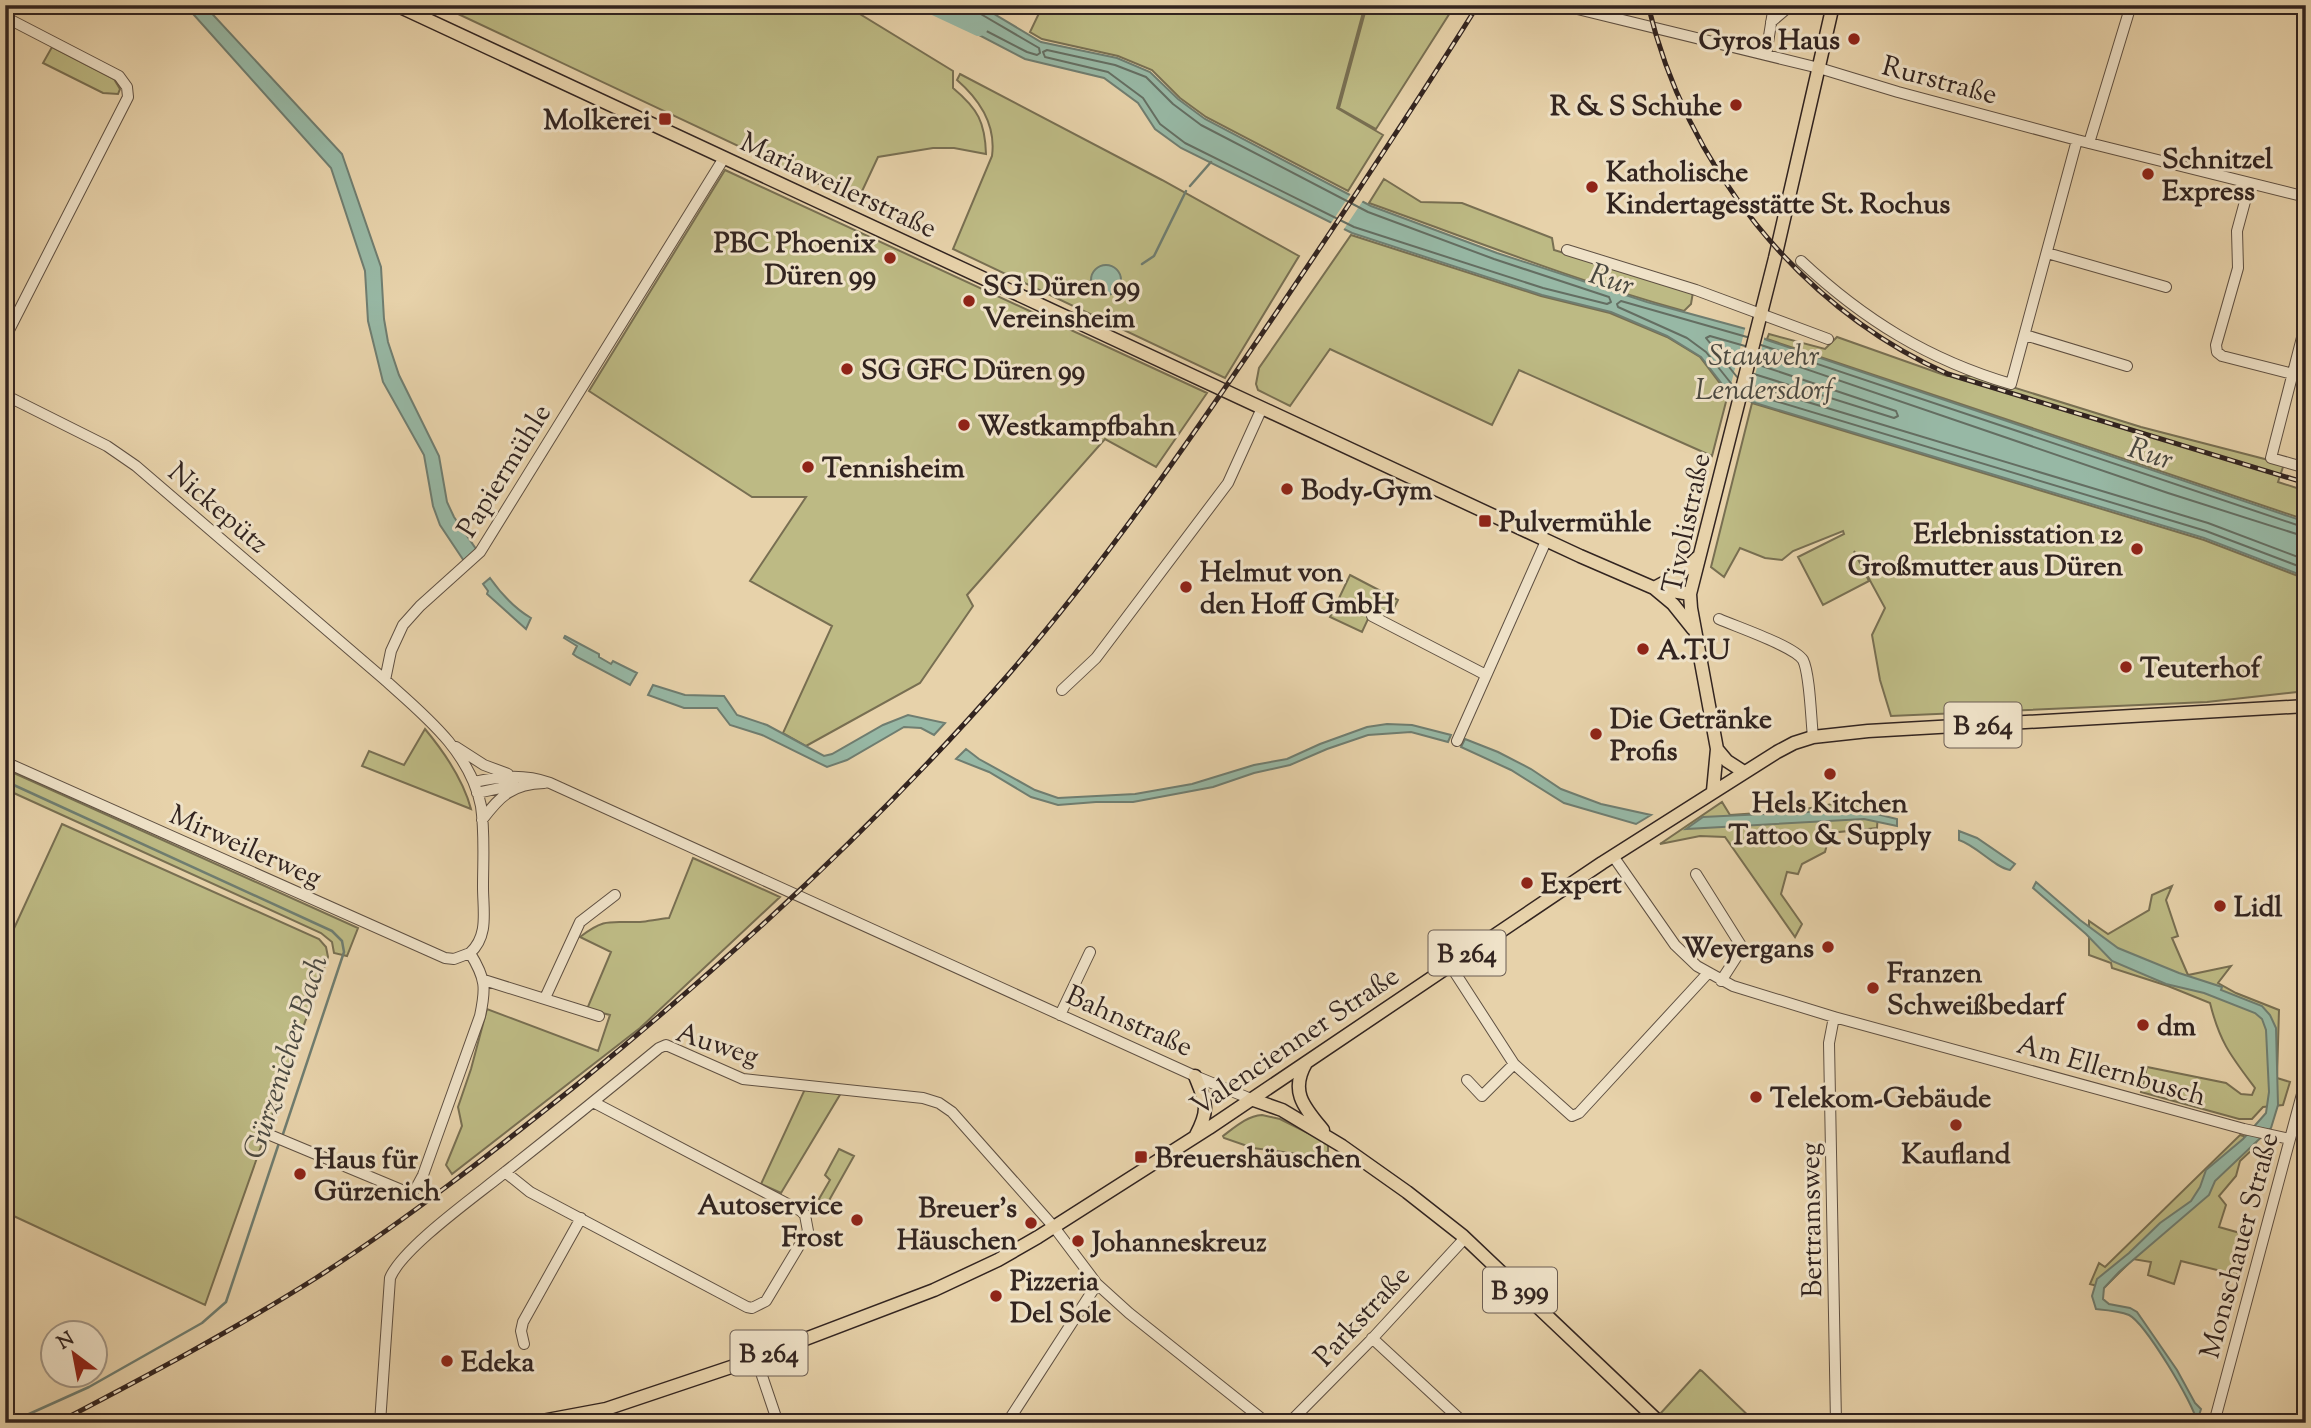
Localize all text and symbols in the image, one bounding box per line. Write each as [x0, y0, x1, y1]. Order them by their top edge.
place label: Gyros Haus [1699, 22, 1840, 62]
marker: Gyros Haus [1846, 31, 1862, 47]
street label: Rurstraße [1877, 47, 2001, 116]
place label: R & S Schuhe [1550, 88, 1722, 128]
marker: R & S Schuhe [1728, 97, 1744, 113]
place label: Molkerei [543, 102, 651, 142]
marker: Molkerei [657, 111, 673, 127]
street label: Mariaweilerstraße [733, 124, 943, 250]
place label: Schnitzel Express [2162, 141, 2273, 213]
place label: Katholische Kindertagesstätte St. Rochus [1606, 154, 1950, 226]
marker: Schnitzel Express [2140, 166, 2156, 182]
marker: Katholische Kindertagesstätte St. Rochus [1584, 179, 1600, 195]
place label: PBC Phoenix Düren 99 [714, 225, 877, 297]
marker: PBC Phoenix Düren 99 [882, 250, 898, 266]
water label: Rur [1583, 254, 1640, 309]
place label: SG Düren 99 Vereinsheim [983, 268, 1140, 340]
marker: SG Düren 99 Vereinsheim [961, 293, 977, 309]
water label: Stauwehr Lendersdorf [1695, 336, 1836, 413]
place label: SG GFC Düren 99 [861, 352, 1085, 392]
marker: SG GFC Düren 99 [839, 361, 855, 377]
street label: Papiermühle [449, 397, 563, 546]
place label: Westkampfbahn [978, 408, 1176, 448]
marker: Westkampfbahn [956, 417, 972, 433]
water label: Rur [2122, 428, 2179, 483]
place label: Tennisheim [822, 450, 965, 490]
street label: Tivolistraße [1654, 450, 1722, 598]
street label: Nickepütz [158, 454, 276, 564]
marker: Tennisheim [800, 459, 816, 475]
place label: Body-Gym [1301, 472, 1433, 512]
marker: Body-Gym [1279, 481, 1295, 497]
place label: Pulvermühle [1499, 504, 1651, 544]
marker: Pulvermühle [1477, 513, 1493, 529]
place label: Erlebnisstation 12 Großmutter aus Düren [1848, 516, 2124, 588]
marker: Erlebnisstation 12 Großmutter aus Düren [2129, 541, 2145, 557]
place label: Helmut von den Hoff GmbH [1200, 554, 1396, 626]
marker: Helmut von den Hoff GmbH [1178, 579, 1194, 595]
place label: A.T.U [1657, 632, 1730, 672]
marker: A.T.U [1635, 641, 1651, 657]
place label: Teuterhof [2140, 650, 2263, 690]
marker: Teuterhof [2118, 659, 2134, 675]
place label: Die Getränke Profis [1610, 701, 1772, 773]
road number: B 264 [1944, 702, 2022, 748]
marker: Die Getränke Profis [1588, 726, 1604, 742]
marker: Hels Kitchen Tattoo & Supply [1822, 766, 1838, 782]
place label: Hels Kitchen Tattoo & Supply [1728, 785, 1932, 857]
street label: Mirweilerweg [162, 796, 327, 899]
place label: Expert [1541, 866, 1622, 906]
marker: Expert [1519, 875, 1535, 891]
place label: Lidl [2234, 889, 2283, 929]
marker: Lidl [2212, 898, 2228, 914]
road number: B 264 [1428, 930, 1506, 976]
place label: Weyergans [1682, 930, 1814, 970]
marker: Weyergans [1820, 939, 1836, 955]
water label: Gürzenicher Bach [234, 950, 341, 1165]
place label: Franzen Schweißbedarf [1887, 955, 2067, 1027]
street label: Valencienner Straße [1183, 958, 1408, 1127]
street label: Bahnstraße [1059, 977, 1199, 1069]
marker: Franzen Schweißbedarf [1865, 980, 1881, 996]
place label: dm [2157, 1008, 2197, 1048]
street label: Auweg [671, 1014, 764, 1078]
marker: dm [2135, 1017, 2151, 1033]
street label: Am Ellernbusch [2012, 1026, 2211, 1118]
place label: Telekom-Gebäude [1770, 1080, 1991, 1120]
marker: Telekom-Gebäude [1748, 1089, 1764, 1105]
marker: Kaufland [1948, 1117, 1964, 1133]
street label: Monschauer Straße [2191, 1128, 2290, 1363]
place label: Kaufland [1901, 1136, 2011, 1176]
place label: Breuershäuschen [1155, 1140, 1362, 1180]
place label: Haus für Gürzenich [314, 1141, 441, 1213]
street label: Bertramsweg [1792, 1142, 1834, 1298]
marker: Breuershäuschen [1133, 1149, 1149, 1165]
marker: Haus für Gürzenich [292, 1166, 308, 1182]
place label: Autoservice Frost [697, 1187, 843, 1259]
place label: Breuer's Häuschen [897, 1190, 1017, 1262]
marker: Autoservice Frost [849, 1212, 865, 1228]
marker: Breuer's Häuschen [1023, 1215, 1039, 1231]
place label: Johanneskreuz [1090, 1224, 1267, 1264]
marker: Johanneskreuz [1070, 1233, 1086, 1249]
street label: Parkstraße [1306, 1258, 1421, 1377]
place label: Pizzeria Del Sole [1010, 1263, 1111, 1335]
road number: B 399 [1483, 1268, 1557, 1312]
marker: Pizzeria Del Sole [988, 1288, 1004, 1304]
north arrow [38, 1320, 108, 1390]
text: N [53, 1326, 80, 1357]
road number: B 264 [730, 1330, 808, 1376]
place label: Edeka [461, 1344, 535, 1384]
marker: Edeka [439, 1353, 455, 1369]

